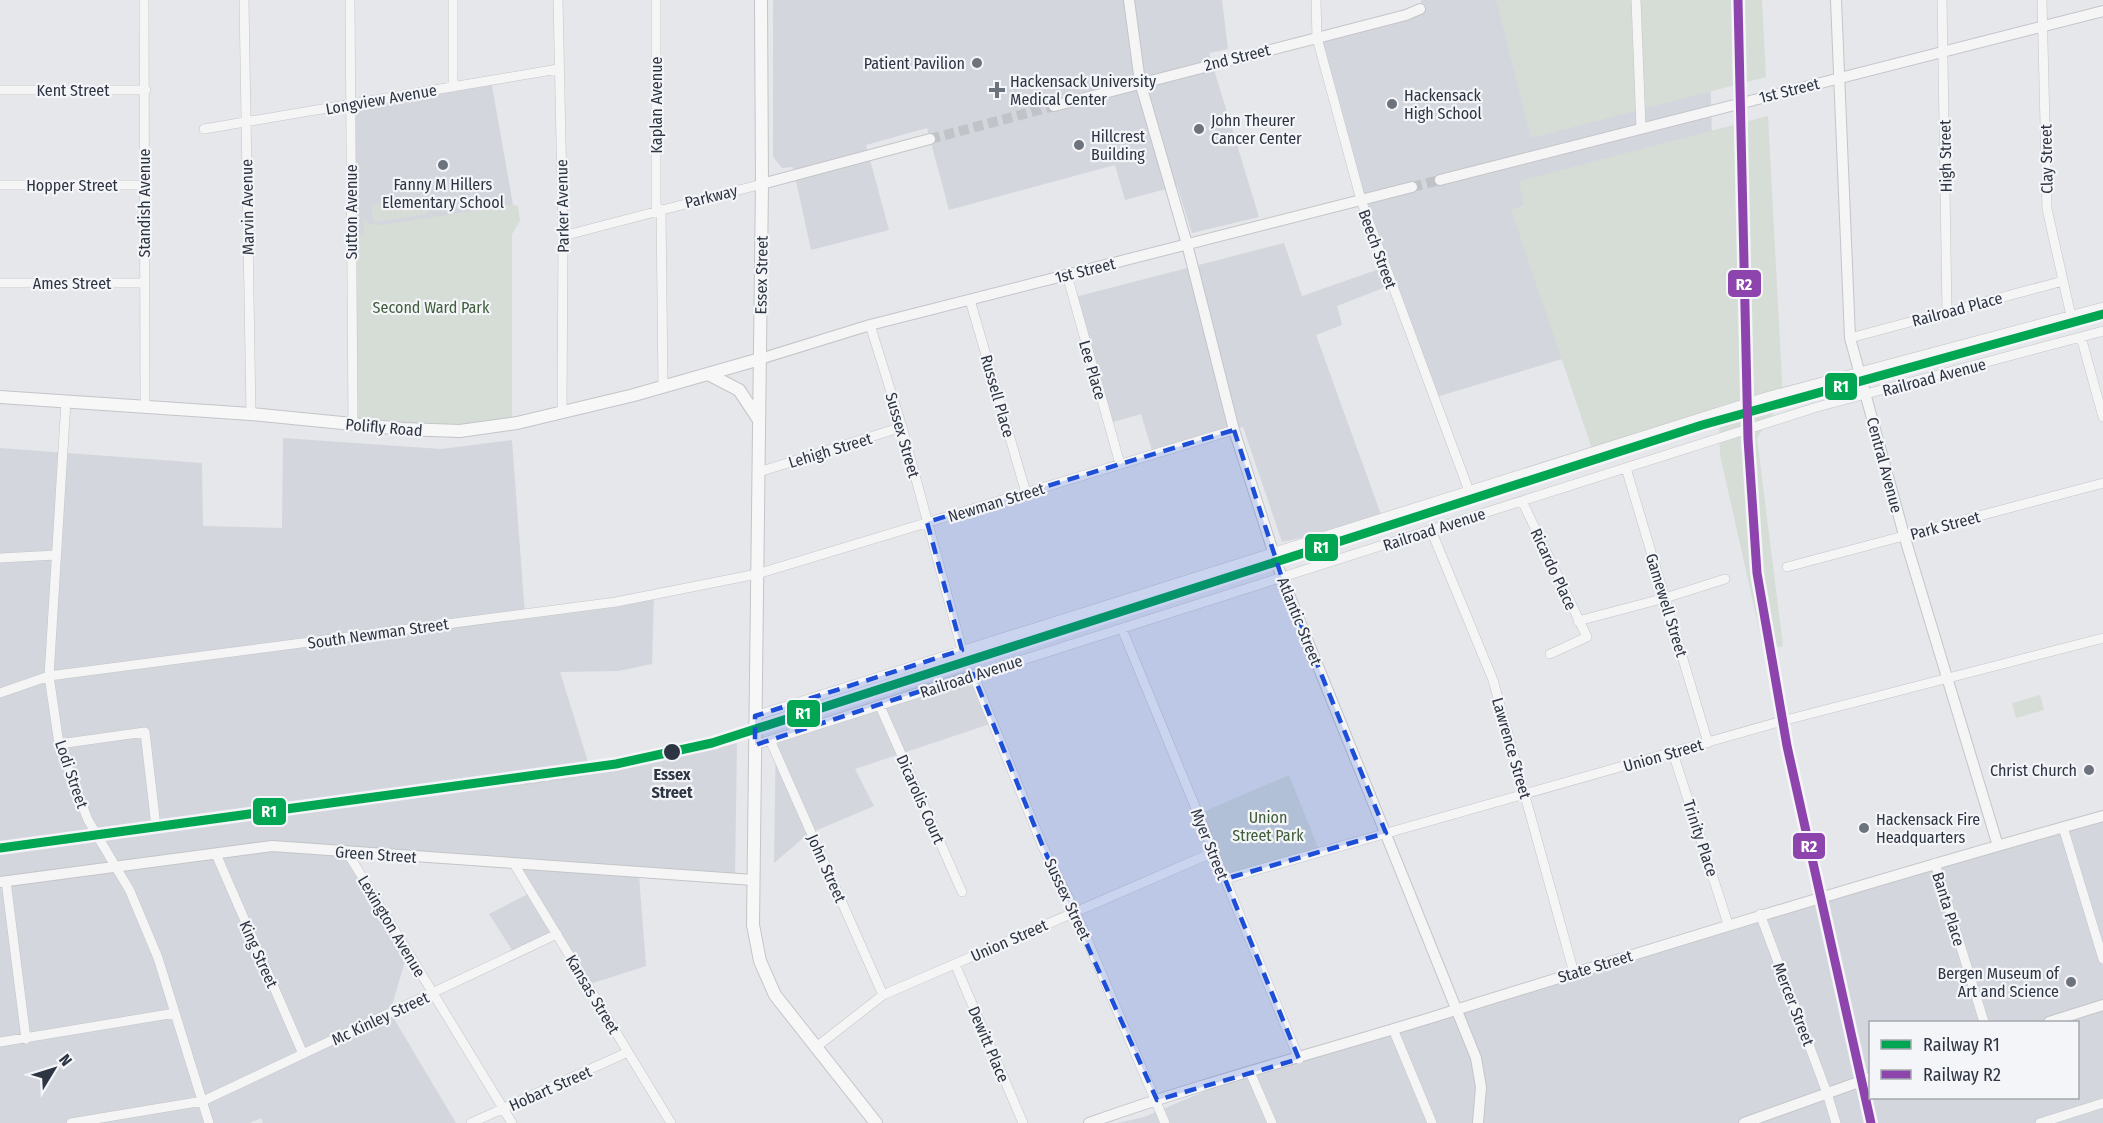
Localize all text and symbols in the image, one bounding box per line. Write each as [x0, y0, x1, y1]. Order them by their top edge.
street label: 2nd Street [1202, 40, 1273, 75]
place label: Patient Pavilion [864, 54, 965, 73]
street label: Kaplan Avenue [647, 56, 666, 153]
marker: Patient Pavilion [970, 56, 984, 70]
place label: Hackensack University Medical Center [1010, 72, 1157, 109]
street label: 1st Street [1757, 74, 1822, 107]
street label: Longview Avenue [324, 80, 438, 119]
street label: Kent Street [37, 81, 110, 100]
marker: Hackensack University Medical Center [988, 81, 1006, 99]
place label: Hackensack High School [1404, 86, 1482, 123]
marker: Hackensack High School [1385, 97, 1399, 111]
place label: John Theurer Cancer Center [1211, 111, 1302, 148]
street label: High Street [1935, 119, 1956, 193]
marker: John Theurer Cancer Center [1192, 122, 1206, 136]
street label: Clay Street [2036, 123, 2057, 194]
place label: Hillcrest Building [1091, 127, 1146, 164]
marker: Hillcrest Building [1072, 138, 1086, 152]
street label: Standish Avenue [135, 148, 154, 258]
marker: Fanny M Hillers Elementary School [436, 158, 450, 172]
street label: Marvin Avenue [237, 159, 258, 255]
street label: Parker Avenue [552, 159, 573, 253]
street label: Sutton Avenue [342, 164, 361, 260]
place label: Fanny M Hillers Elementary School [382, 175, 504, 212]
street label: Hopper Street [26, 176, 119, 195]
street label: Parkway [683, 181, 740, 212]
street label: Beech Street [1354, 207, 1401, 292]
street label: Essex Street [751, 235, 772, 315]
street label: 1st Street [1053, 254, 1118, 287]
line badge: R2 [1727, 269, 1762, 298]
street label: Ames Street [33, 274, 112, 293]
text: R2 [1736, 275, 1753, 294]
street label: Railroad Place [1910, 288, 2005, 331]
park label: Second Ward Park [373, 298, 490, 317]
street label: Lee Place [1075, 338, 1110, 402]
street label: Russell Place [977, 352, 1018, 440]
street label: Railroad Avenue [1880, 355, 1988, 400]
line badge: R1 [1824, 372, 1858, 401]
text: R1 [1833, 377, 1849, 396]
street label: Sussex Street [881, 390, 924, 481]
street label: Polifly Road [345, 415, 423, 440]
street label: Central Avenue [1863, 415, 1906, 515]
street label: Lehigh Street [786, 429, 875, 472]
street label: Newman Street [946, 479, 1047, 526]
street label: Railroad Avenue [1381, 504, 1488, 555]
street label: Park Street [1908, 507, 1983, 544]
street label: Ricardo Place [1526, 525, 1581, 613]
line badge: R1 [1304, 533, 1339, 562]
text: R1 [1313, 538, 1329, 557]
street label: Gamewell Street [1642, 551, 1691, 660]
street label: Atlantic Street [1273, 574, 1326, 669]
street label: South Newman Street [306, 614, 450, 653]
street label: Railroad Avenue [918, 651, 1025, 702]
street label: Lawrence Street [1488, 695, 1535, 802]
line badge: R1 [786, 699, 821, 728]
text: R1 [795, 704, 811, 723]
street label: Union Street [1621, 735, 1706, 776]
street label: Lodi Street [51, 738, 92, 811]
marker: Essex Street [662, 742, 682, 762]
street label: Dicarolis Court [892, 752, 949, 847]
place label: Christ Church [1990, 761, 2077, 780]
marker: Christ Church [2082, 763, 2096, 777]
place label: Essex Street [651, 765, 693, 802]
line badge: R1 [252, 797, 287, 826]
street label: Trinity Place [1679, 797, 1722, 879]
text: R1 [261, 802, 277, 821]
street label: Myer Street [1187, 806, 1233, 883]
park label: Union Street Park [1232, 808, 1304, 845]
place label: Hackensack Fire Headquarters [1876, 810, 1980, 847]
marker: Hackensack Fire Headquarters [1857, 821, 1871, 835]
street label: John Street [803, 831, 850, 906]
line badge: R2 [1792, 832, 1826, 860]
text: R2 [1801, 837, 1818, 856]
street label: Green Street [335, 842, 418, 867]
street label: Sussex Street [1040, 855, 1095, 944]
street label: Banta Place [1928, 870, 1969, 949]
street label: Lexington Avenue [354, 872, 429, 981]
street label: Union Street [968, 915, 1051, 966]
street label: King Street [235, 918, 282, 991]
street label: State Street [1556, 946, 1635, 987]
street label: Kansas Street [562, 951, 624, 1038]
street label: Mercer Street [1769, 960, 1818, 1049]
place label: Bergen Museum of Art and Science [1937, 964, 2060, 1001]
marker: Bergen Museum of Art and Science [2064, 975, 2078, 989]
street label: Mc Kinley Street [329, 987, 433, 1049]
street label: Dewitt Place [964, 1003, 1013, 1085]
legend [1869, 1021, 2079, 1099]
text: Railway R1 [1923, 1034, 2000, 1056]
north arrow [24, 1039, 84, 1099]
text: N [55, 1050, 76, 1070]
street label: Hobart Street [506, 1062, 595, 1115]
text: Railway R2 [1923, 1064, 2001, 1086]

